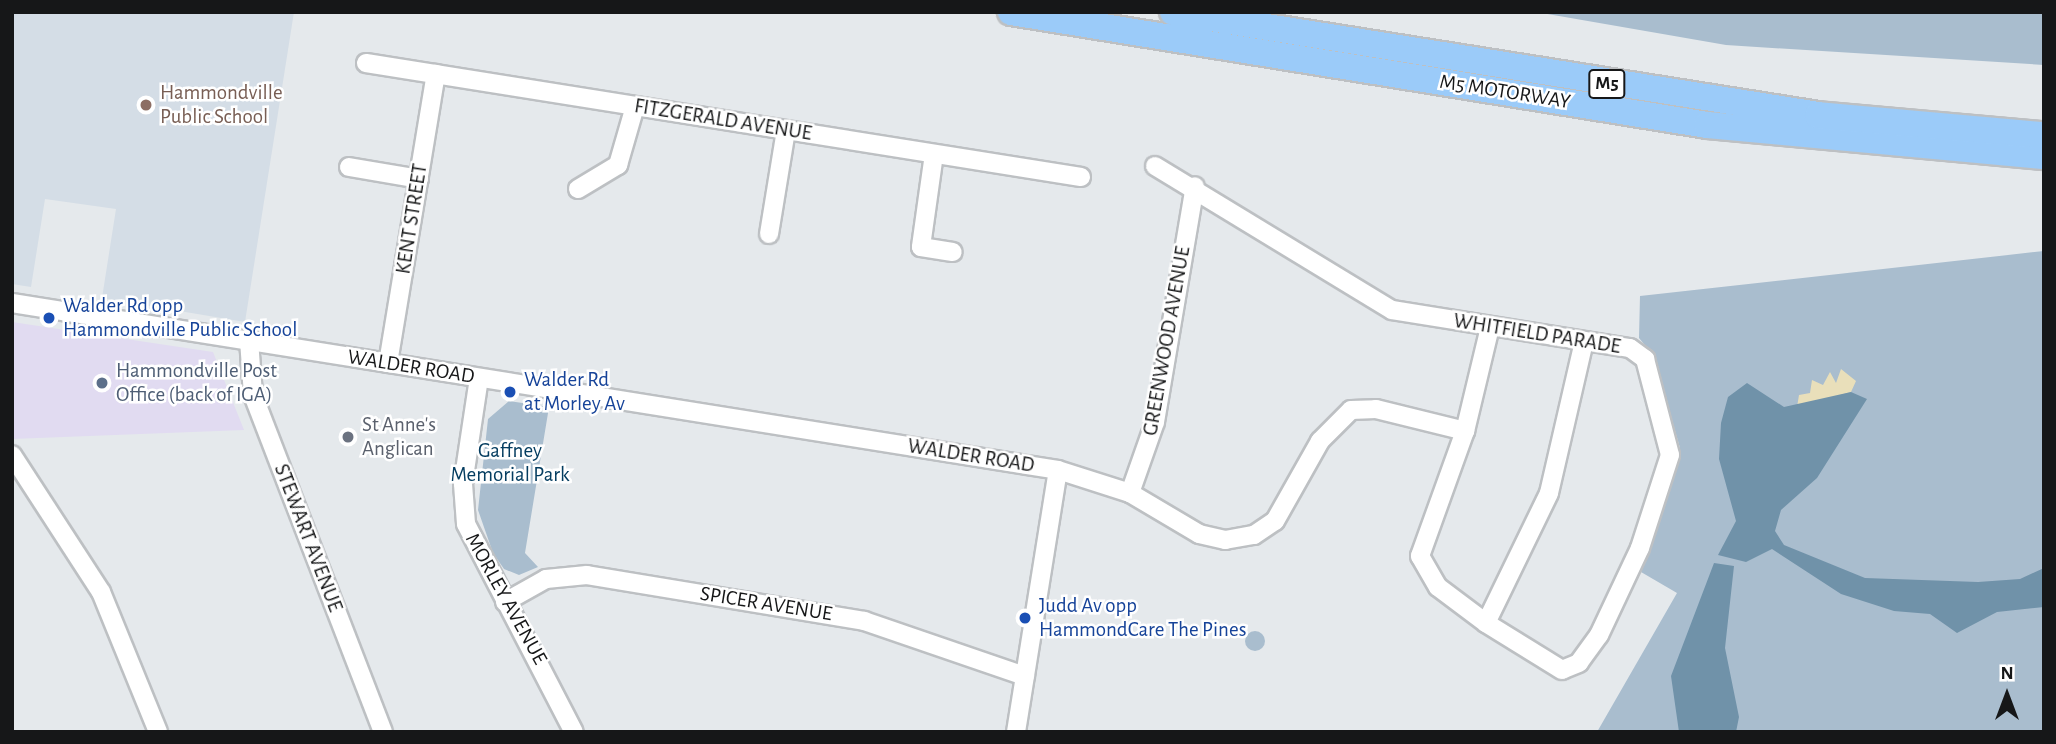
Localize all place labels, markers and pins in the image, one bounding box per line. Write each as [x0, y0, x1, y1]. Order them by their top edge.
place label: Hammondville Public School [160, 80, 283, 130]
marker: Hammondville Public School [138, 97, 154, 113]
place label: Walder Rd opp Hammondville Public School [63, 293, 297, 343]
marker: Walder Rd opp Hammondville Public School [41, 310, 57, 326]
place label: Hammondville Post Office (back of IGA) [116, 358, 277, 408]
place label: Walder Rd at Morley Av [524, 367, 625, 417]
marker: Hammondville Post Office (back of IGA) [94, 375, 110, 391]
marker: Walder Rd at Morley Av [502, 384, 518, 400]
place label: St Anne's Anglican [362, 412, 436, 462]
marker: St Anne's Anglican [340, 429, 356, 445]
place label: Judd Av opp HammondCare The Pines [1039, 593, 1246, 643]
marker: Judd Av opp HammondCare The Pines [1017, 610, 1033, 626]

